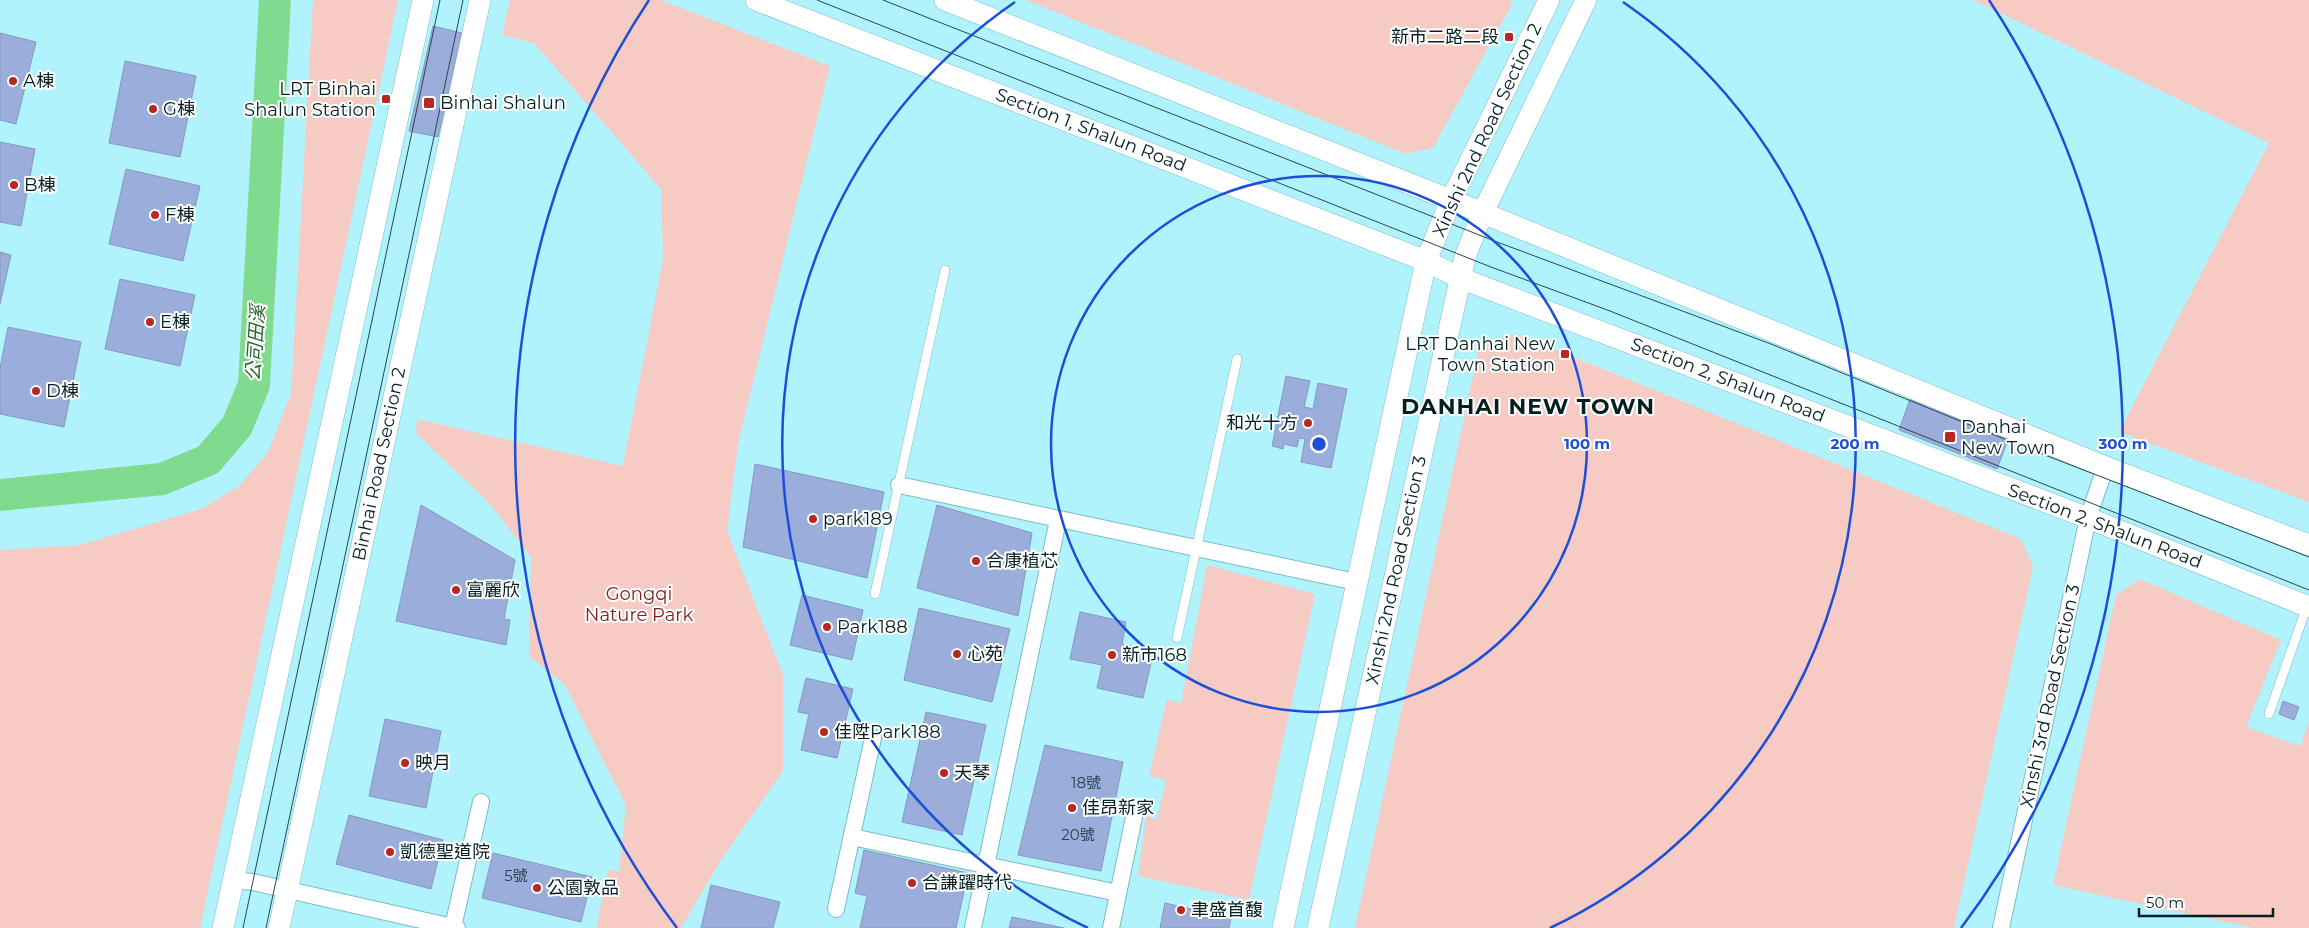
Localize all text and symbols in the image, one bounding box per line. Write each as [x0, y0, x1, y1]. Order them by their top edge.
street label: Xinshi 2nd Road Section 2 [1428, 20, 1546, 240]
place label: 新市二路二段 [1391, 26, 1499, 48]
marker: 新市二路二段 [1503, 31, 1515, 43]
place label: A棟 [23, 70, 54, 92]
marker: A棟 [7, 75, 19, 87]
place label: LRT Binhai Shalun Station [244, 78, 376, 121]
street label: Section 1, Shalun Road [993, 83, 1189, 177]
place label: Binhai Shalun [440, 92, 566, 114]
marker: LRT Binhai Shalun Station [380, 93, 392, 105]
marker: Binhai Shalun [422, 96, 436, 110]
place label: G棟 [163, 98, 195, 120]
marker: G棟 [147, 103, 159, 115]
place label: B棟 [24, 174, 56, 196]
marker: B棟 [8, 179, 20, 191]
place label: F棟 [165, 204, 194, 226]
marker: F棟 [149, 209, 161, 221]
water label: 公司田溪 [241, 301, 270, 382]
place label: E棟 [160, 311, 190, 333]
marker: E棟 [144, 316, 156, 328]
place label: LRT Danhai New Town Station [1405, 333, 1555, 376]
street label: Section 2, Shalun Road [1628, 333, 1828, 427]
marker: LRT Danhai New Town Station [1559, 348, 1571, 360]
street label: Binhai Road Section 2 [348, 365, 410, 563]
place label: D棟 [46, 380, 79, 402]
marker: D棟 [30, 385, 42, 397]
district label: DANHAI NEW TOWN [1401, 393, 1655, 420]
place label: 和光十方 [1226, 412, 1298, 434]
place label: Danhai New Town [1961, 416, 2055, 459]
marker: 和光十方 [1302, 417, 1314, 429]
marker: Danhai New Town [1943, 430, 1957, 444]
text: 100 m [1564, 434, 1610, 453]
text: 200 m [1830, 434, 1880, 453]
text: 300 m [2097, 434, 2148, 453]
centre of rings [1310, 435, 1328, 453]
street label: Xinshi 2nd Road Section 3 [1361, 454, 1431, 686]
street label: Section 2, Shalun Road [2005, 479, 2205, 573]
place label: park189 [823, 508, 893, 530]
marker: park189 [807, 513, 819, 525]
place label: 合康植芯 [986, 550, 1058, 572]
marker: 合康植芯 [970, 555, 982, 567]
place label: 富麗欣 [466, 579, 520, 601]
street label: Xinshi 3rd Road Section 3 [2016, 582, 2084, 810]
park label: Gongqi Nature Park [585, 583, 693, 626]
marker: 富麗欣 [450, 584, 462, 596]
place label: Park188 [837, 616, 908, 638]
marker: Park188 [821, 621, 833, 633]
place label: 心苑 [967, 643, 1003, 665]
place label: 新市168 [1122, 644, 1187, 666]
marker: 心苑 [951, 648, 963, 660]
marker: 新市168 [1106, 649, 1118, 661]
place label: 佳陞Park188 [834, 721, 941, 743]
marker: 佳陞Park188 [818, 726, 830, 738]
place label: 映月 [415, 752, 451, 774]
marker: 映月 [399, 757, 411, 769]
place label: 天琴 [954, 762, 990, 784]
marker: 天琴 [938, 767, 950, 779]
house number: 18號 [1071, 773, 1101, 792]
place label: 佳昂新家 [1082, 797, 1154, 819]
marker: 佳昂新家 [1066, 802, 1078, 814]
house number: 20號 [1061, 825, 1095, 844]
place label: 凱德聖道院 [400, 841, 490, 863]
marker: 凱德聖道院 [384, 846, 396, 858]
house number: 5號 [504, 866, 528, 885]
place label: 合謙躍時代 [922, 872, 1012, 894]
place label: 公園敦品 [547, 877, 619, 899]
marker: 合謙躍時代 [906, 877, 918, 889]
marker: 公園敦品 [531, 882, 543, 894]
scale bar [2139, 886, 2273, 918]
text: 50 m [2146, 893, 2184, 912]
place label: 聿盛首馥 [1191, 899, 1263, 921]
marker: 聿盛首馥 [1175, 904, 1187, 916]

